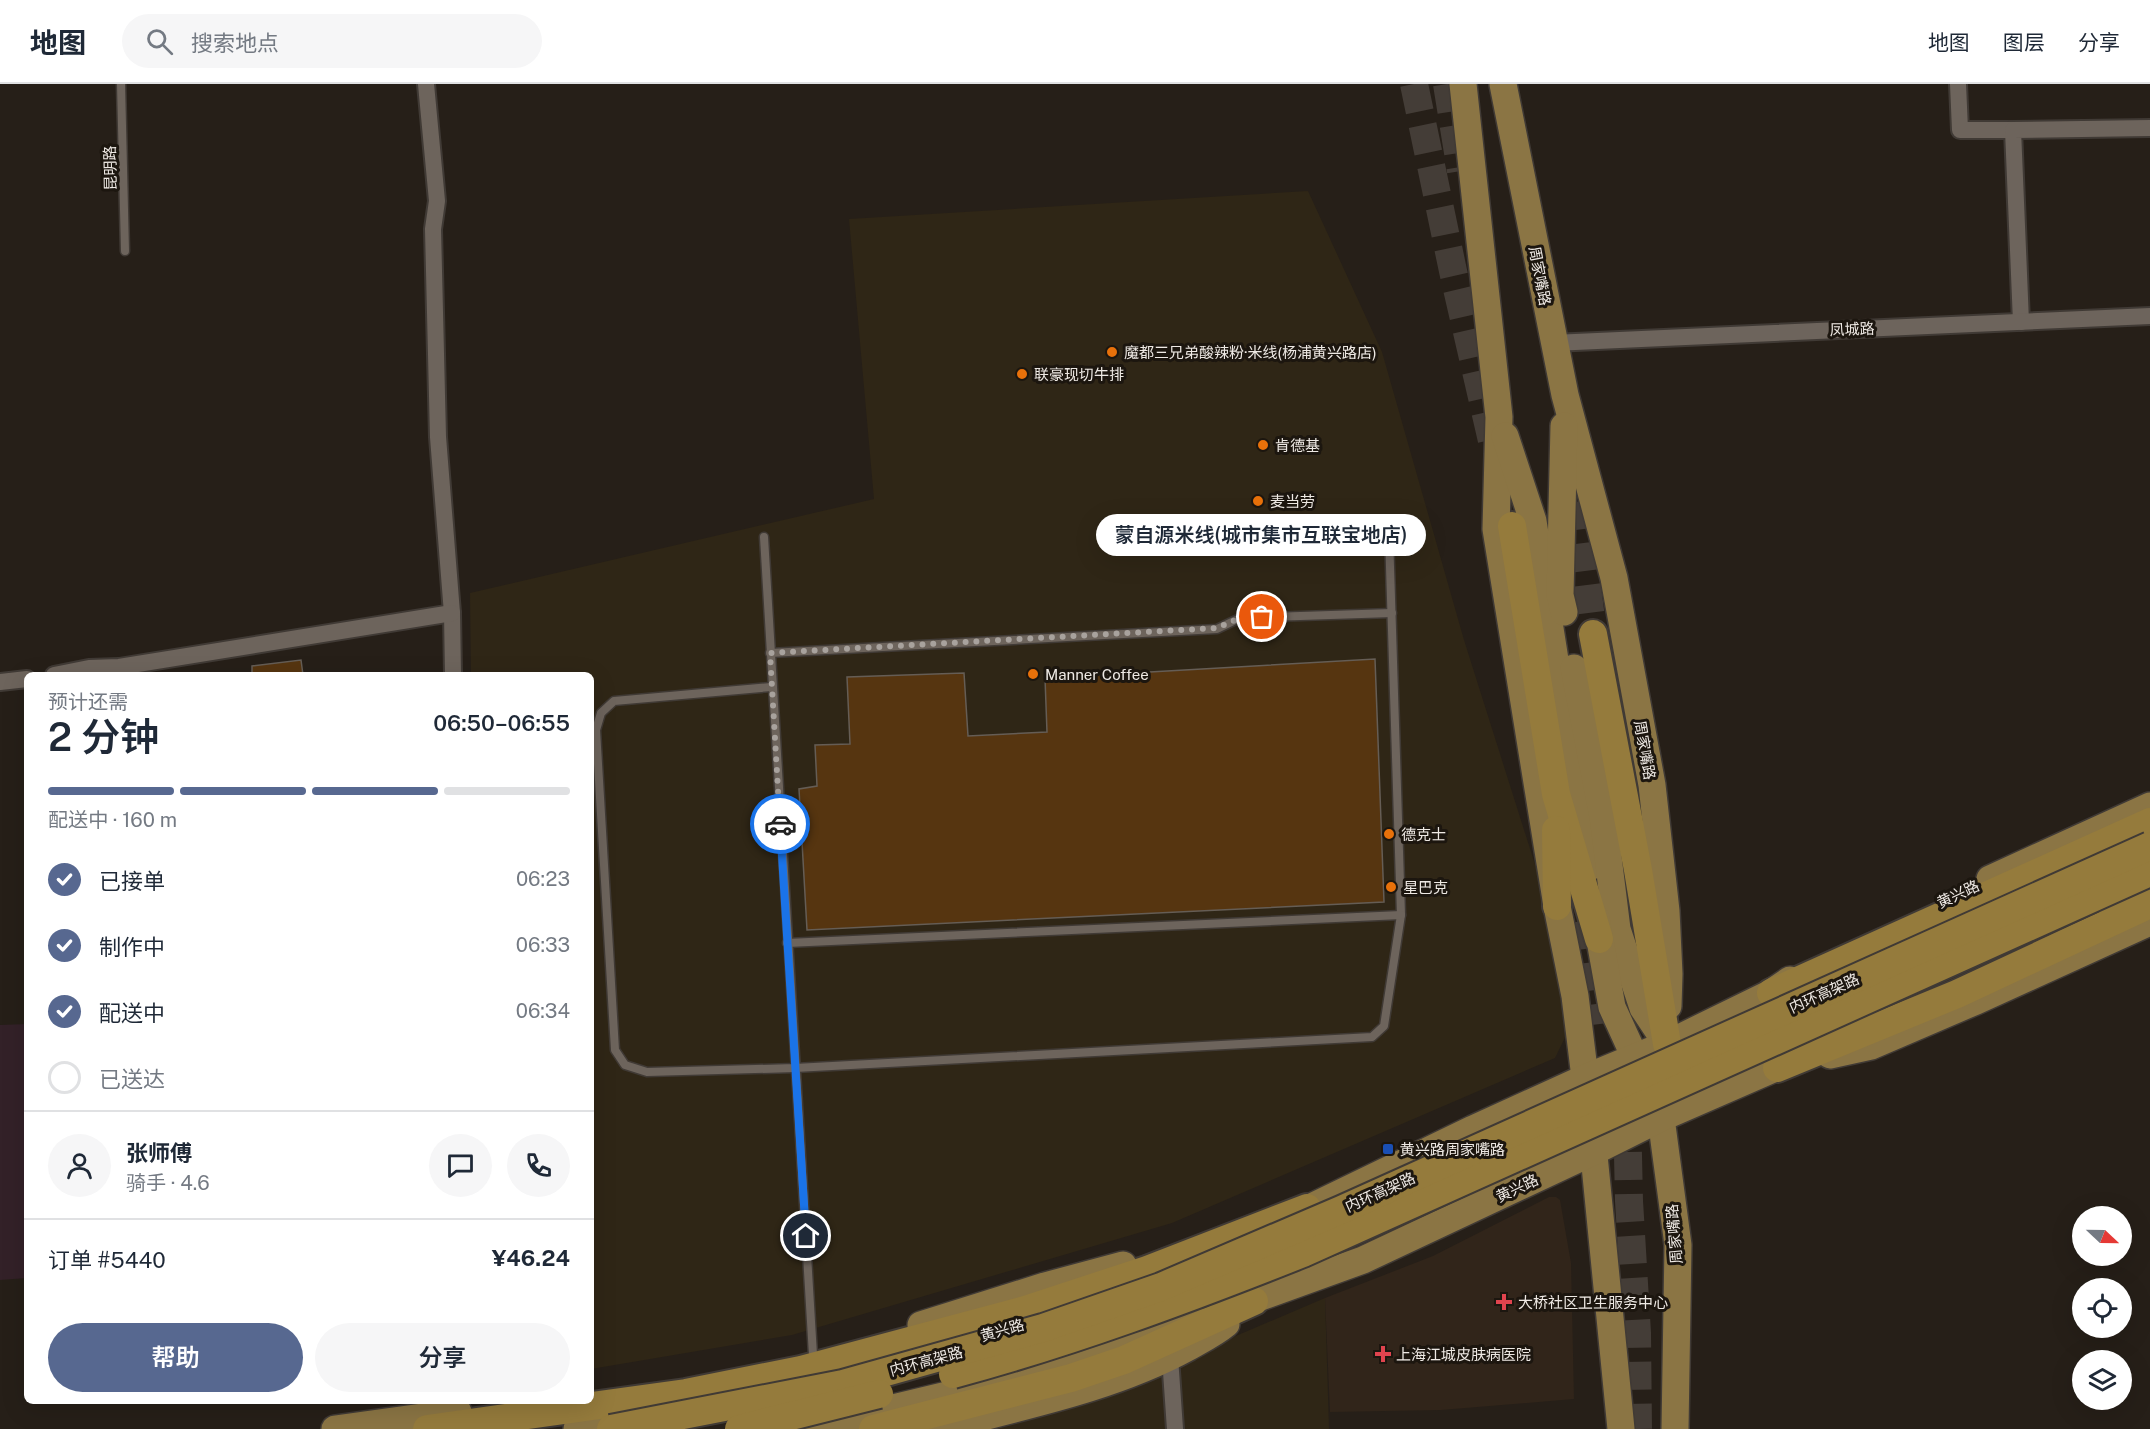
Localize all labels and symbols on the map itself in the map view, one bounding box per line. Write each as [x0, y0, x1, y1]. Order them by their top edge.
street label: 昆明路 [101, 145, 119, 191]
street label: 周家嘴路 [1526, 245, 1554, 307]
street label: 凤城路 [1829, 320, 1875, 338]
place label: 魔都三兄弟酸辣粉·米线(杨浦黄兴路店) [1124, 344, 1377, 361]
marker: 魔都三兄弟酸辣粉·米线(杨浦黄兴路店) [1105, 345, 1119, 359]
place label: 联豪现切牛排 [1034, 366, 1124, 383]
marker: 联豪现切牛排 [1015, 367, 1029, 381]
place label: 肯德基 [1275, 437, 1320, 454]
marker: 肯德基 [1256, 438, 1270, 452]
place label: 麦当劳 [1270, 493, 1315, 510]
marker: 麦当劳 [1251, 494, 1265, 508]
callout: 蒙自源米线(城市集市互联宝地店) [1097, 515, 1427, 557]
pin [1236, 591, 1287, 642]
place label: Manner Coffee [1045, 666, 1149, 683]
marker: Manner Coffee [1026, 667, 1040, 681]
street label: 周家嘴路 [1631, 719, 1659, 781]
courier [750, 794, 810, 854]
place label: 德克士 [1401, 826, 1446, 843]
marker: 德克士 [1382, 827, 1396, 841]
street label: 黄兴路 [1934, 877, 1982, 911]
place label: 星巴克 [1403, 879, 1448, 896]
marker: 星巴克 [1384, 880, 1398, 894]
street label: 内环高架路 [1786, 970, 1862, 1016]
place label: 黄兴路周家嘴路 [1400, 1141, 1505, 1158]
marker: 黄兴路周家嘴路 [1381, 1142, 1395, 1156]
street label: 内环高架路 [1342, 1169, 1418, 1215]
street label: 黄兴路 [1493, 1171, 1541, 1205]
street label: 周家嘴路 [1663, 1203, 1685, 1265]
north arrow [2072, 1206, 2132, 1266]
pin [780, 1210, 831, 1261]
marker: 大桥社区卫生服务中心 [1495, 1293, 1513, 1311]
place label: 大桥社区卫生服务中心 [1518, 1294, 1668, 1311]
street label: 黄兴路 [978, 1316, 1026, 1344]
street label: 内环高架路 [888, 1343, 964, 1379]
marker: 上海江城皮肤病医院 [1374, 1345, 1392, 1363]
place label: 上海江城皮肤病医院 [1396, 1346, 1531, 1363]

